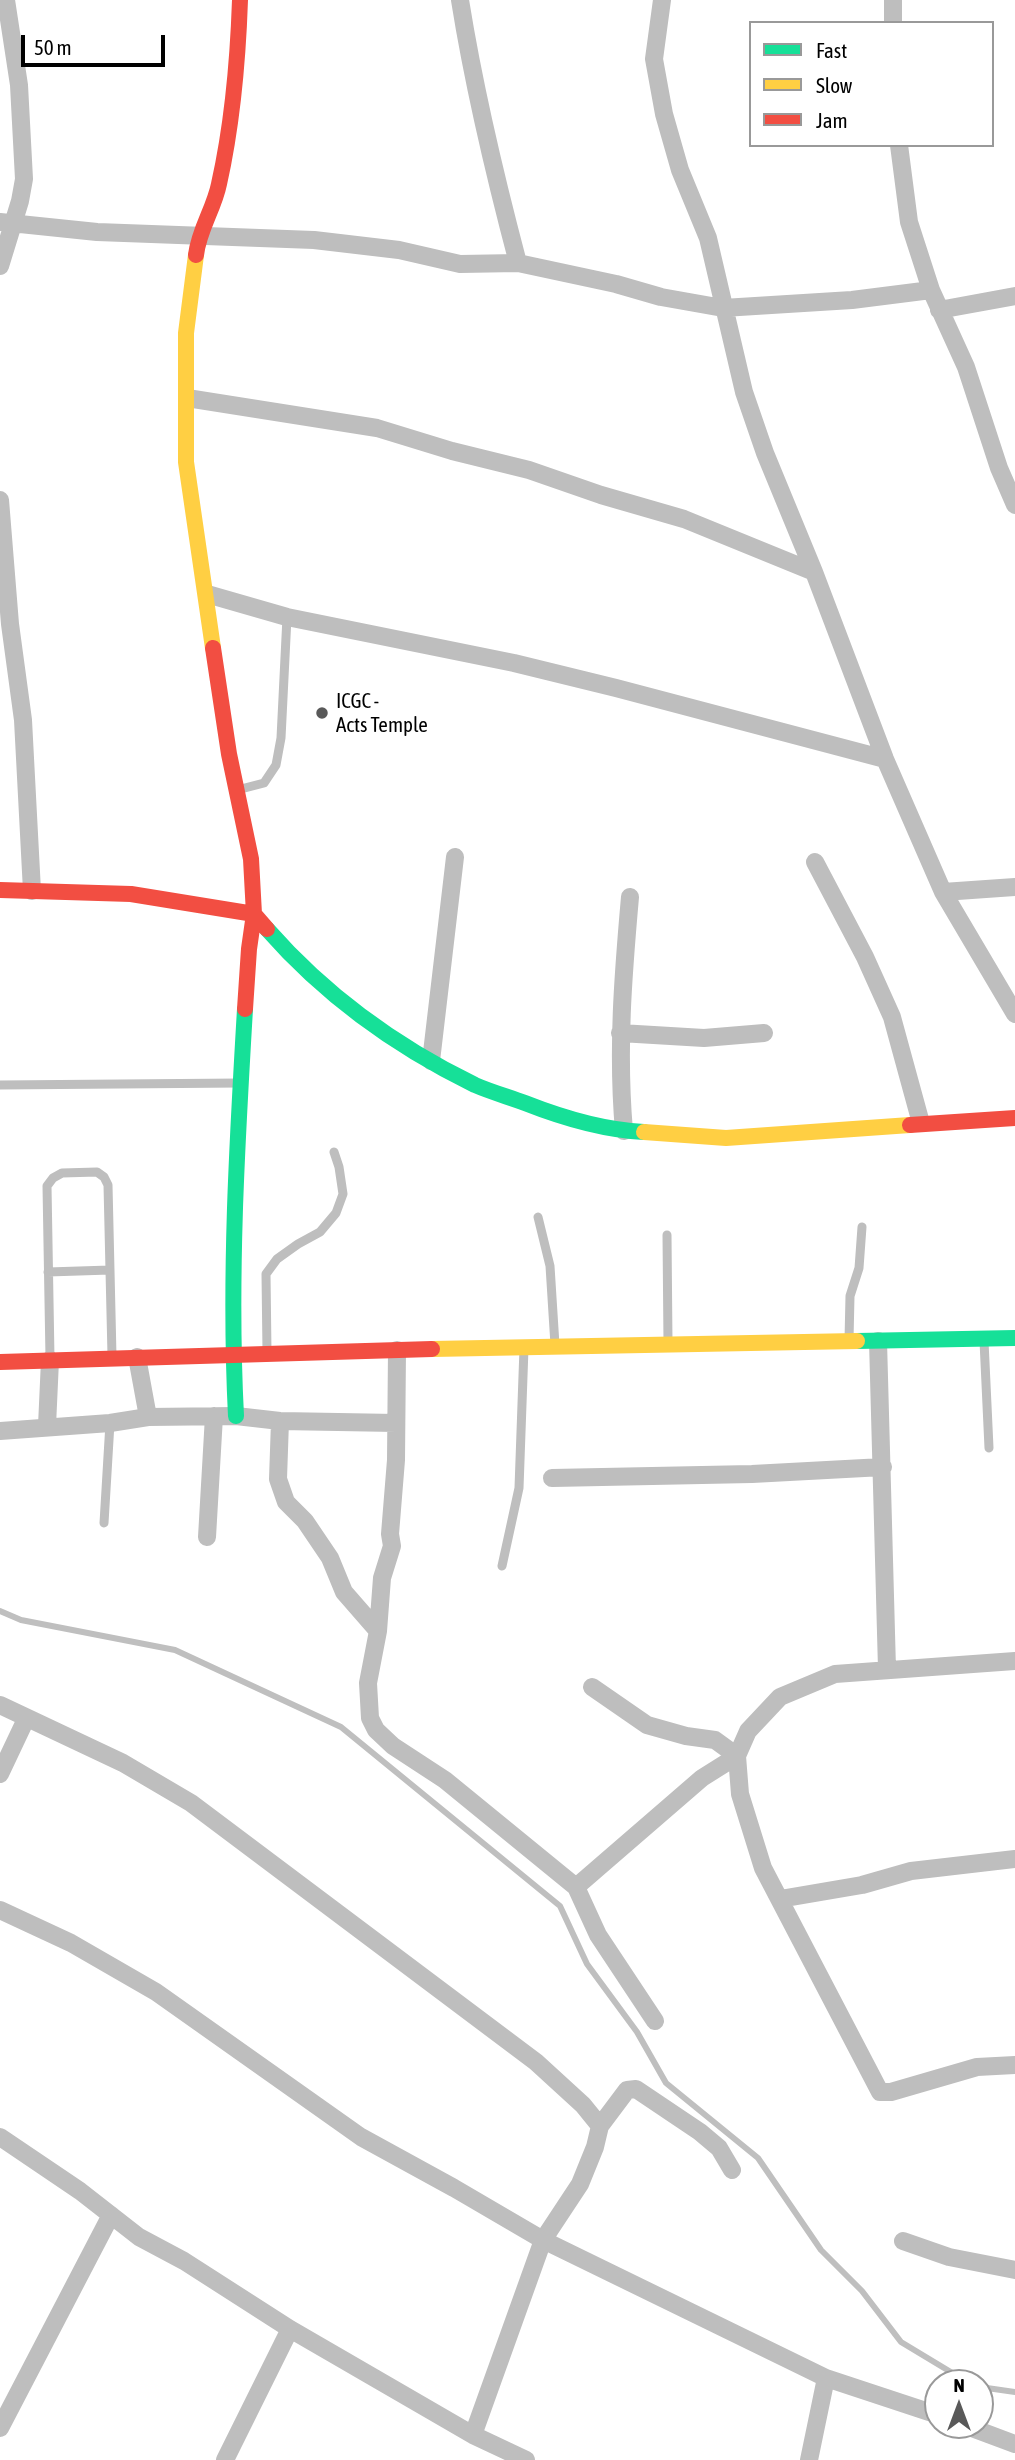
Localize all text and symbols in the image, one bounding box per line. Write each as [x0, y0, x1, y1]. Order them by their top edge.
scale bar [24, 21, 168, 65]
legend [749, 21, 994, 147]
text: 50 m [34, 35, 72, 59]
text: Fast [816, 38, 847, 62]
text: Slow [816, 73, 852, 97]
text: Jam [816, 108, 848, 132]
place label: ICGC - Acts Temple [336, 688, 428, 738]
marker: ICGC - Acts Temple [314, 705, 330, 721]
north arrow [924, 2369, 994, 2439]
text: N [953, 2374, 965, 2396]

